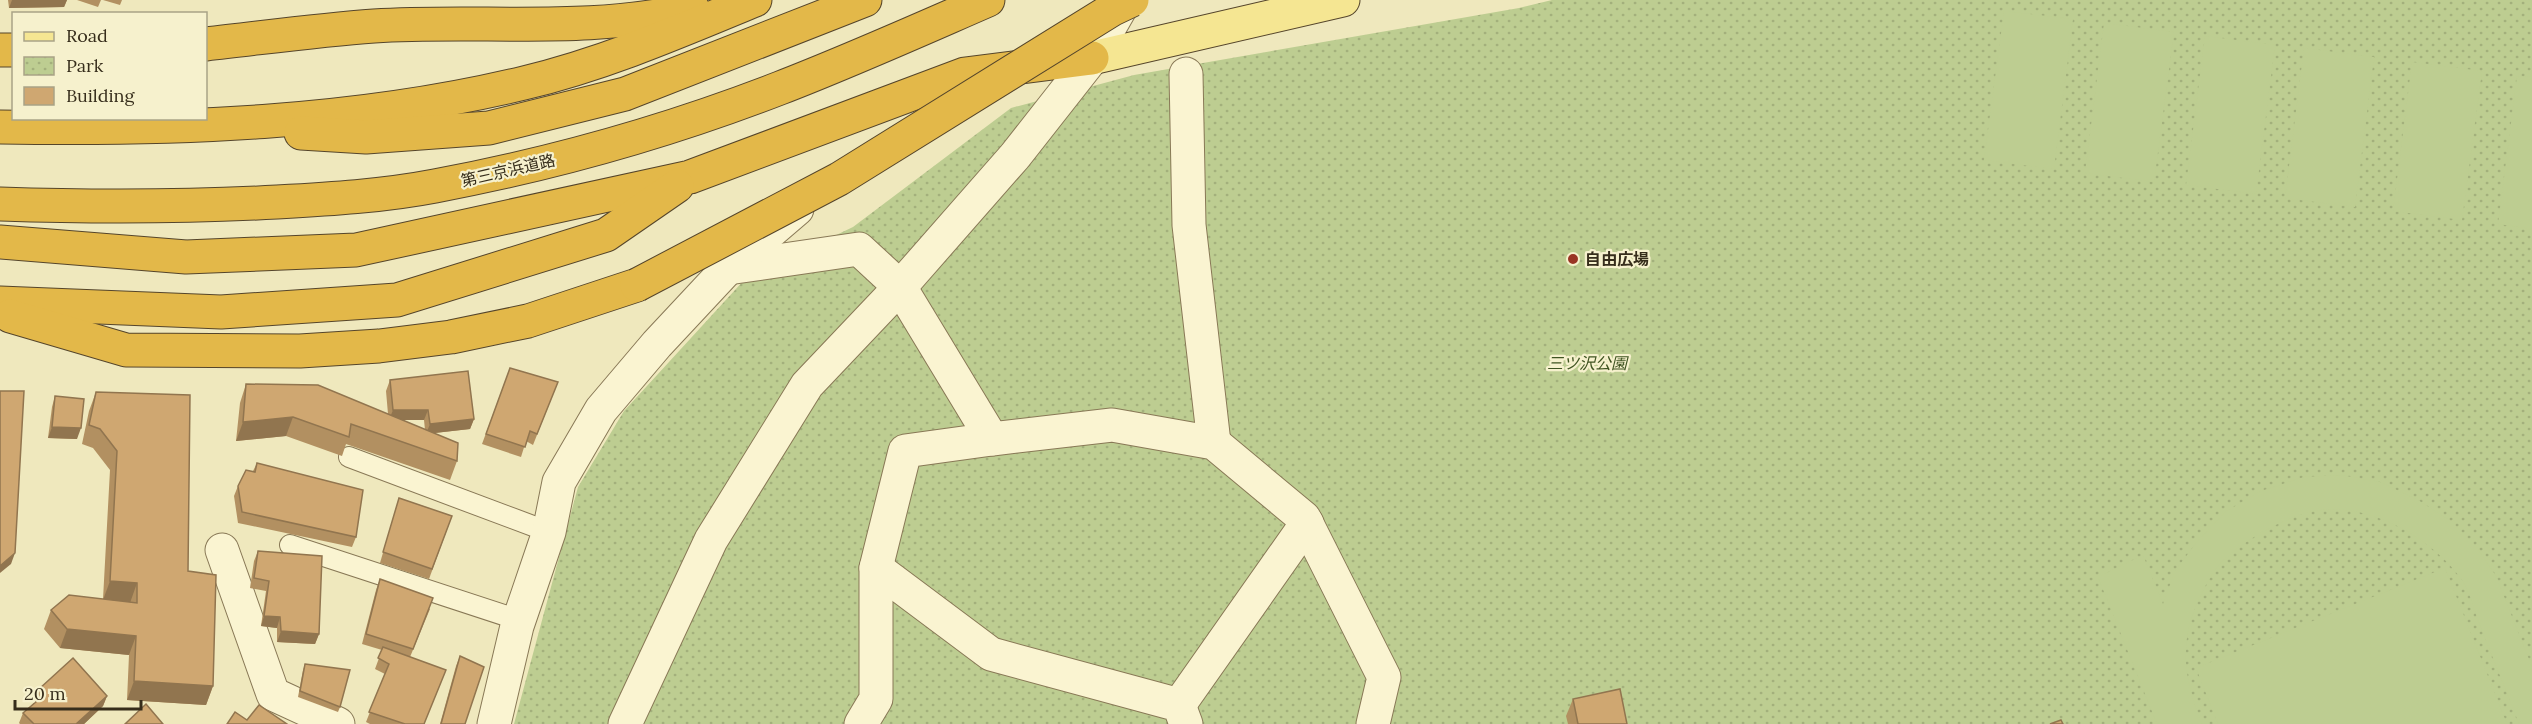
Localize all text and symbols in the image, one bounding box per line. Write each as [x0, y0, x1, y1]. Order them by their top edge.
legend [12, 12, 207, 120]
text: Road [66, 24, 108, 47]
text: Park [66, 54, 104, 77]
text: Building [66, 84, 136, 107]
street label: 第三京浜道路 [459, 149, 557, 191]
place label: 自由広場 [1585, 249, 1649, 269]
marker: 自由広場 [1566, 252, 1580, 266]
park label: 三ツ沢公園 [1547, 353, 1629, 373]
scale bar [15, 673, 141, 711]
text: 20 m [24, 682, 66, 705]

